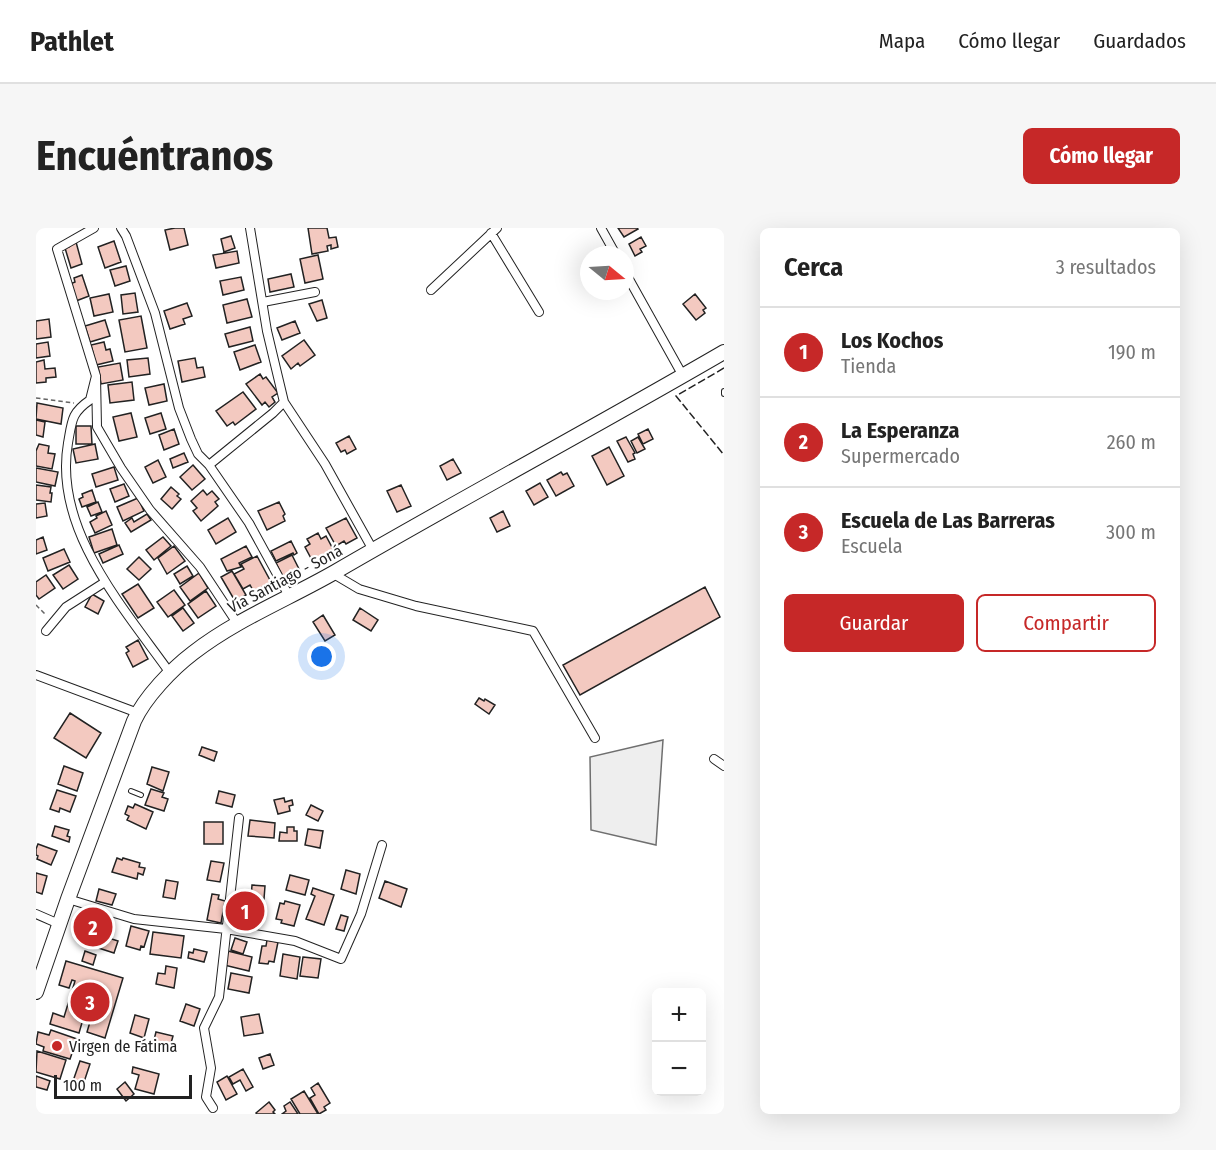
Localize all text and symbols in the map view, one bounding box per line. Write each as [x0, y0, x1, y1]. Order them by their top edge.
text: Pathlet [30, 25, 114, 58]
text: Mapa [879, 28, 925, 54]
text: Cómo llegar [958, 28, 1060, 54]
text: Guardados [1093, 28, 1186, 54]
button: Cómo llegar [1023, 128, 1180, 184]
text: Encuéntranos [36, 131, 273, 181]
north arrow [580, 246, 634, 300]
text: Cerca [784, 252, 843, 283]
text: 3 resultados [1056, 255, 1156, 279]
text: Los Kochos [841, 327, 943, 354]
text: 1 [799, 340, 808, 364]
text: 190 m [1108, 340, 1156, 364]
text: Tienda [841, 354, 896, 378]
text: La Esperanza [841, 417, 959, 444]
text: 2 [799, 430, 808, 454]
text: 260 m [1107, 430, 1156, 454]
text: Supermercado [841, 444, 960, 468]
text: Escuela de Las Barreras [841, 507, 1055, 534]
text: 3 [799, 520, 808, 544]
text: 300 m [1106, 520, 1156, 544]
text: Escuela [841, 534, 903, 558]
street label: Vía Santiago - Soná [225, 541, 346, 617]
button: Guardar [784, 594, 964, 652]
button: Compartir [976, 594, 1156, 652]
your location [307, 642, 336, 671]
pin: 1 [226, 888, 264, 934]
pin: 2 [74, 904, 112, 950]
pin: 3 [70, 980, 110, 1024]
map controls [652, 988, 706, 1096]
button: + [652, 988, 706, 1042]
place label: Virgen de Fátima [69, 1037, 178, 1056]
marker: Virgen de Fátima [50, 1039, 64, 1053]
button: − [652, 1042, 706, 1096]
scale bar [54, 1072, 192, 1100]
text: 100 m [63, 1076, 102, 1095]

